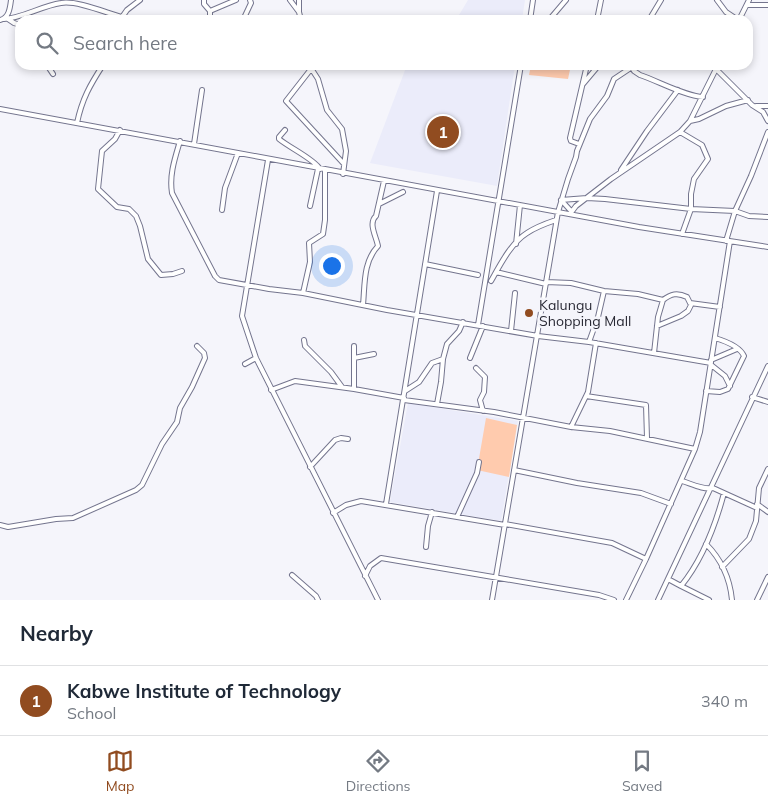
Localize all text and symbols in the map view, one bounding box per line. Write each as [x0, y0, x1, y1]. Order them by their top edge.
search box [15, 15, 753, 70]
icon: search [33, 29, 61, 57]
text: Search here [73, 31, 177, 55]
pin: 1 [427, 113, 459, 151]
your location [319, 253, 345, 279]
place label: Kalungu Shopping Mall [539, 296, 631, 330]
marker: Kalungu Shopping Mall [523, 307, 535, 319]
text: Nearby [20, 620, 93, 646]
text: Kabwe Institute of Technology [67, 679, 341, 703]
text: 1 [31, 691, 41, 711]
text: 340 m [701, 691, 748, 711]
text: School [67, 703, 116, 723]
tab: Map [106, 747, 134, 795]
tab: Directions [346, 747, 411, 795]
tab: Saved [622, 747, 662, 795]

